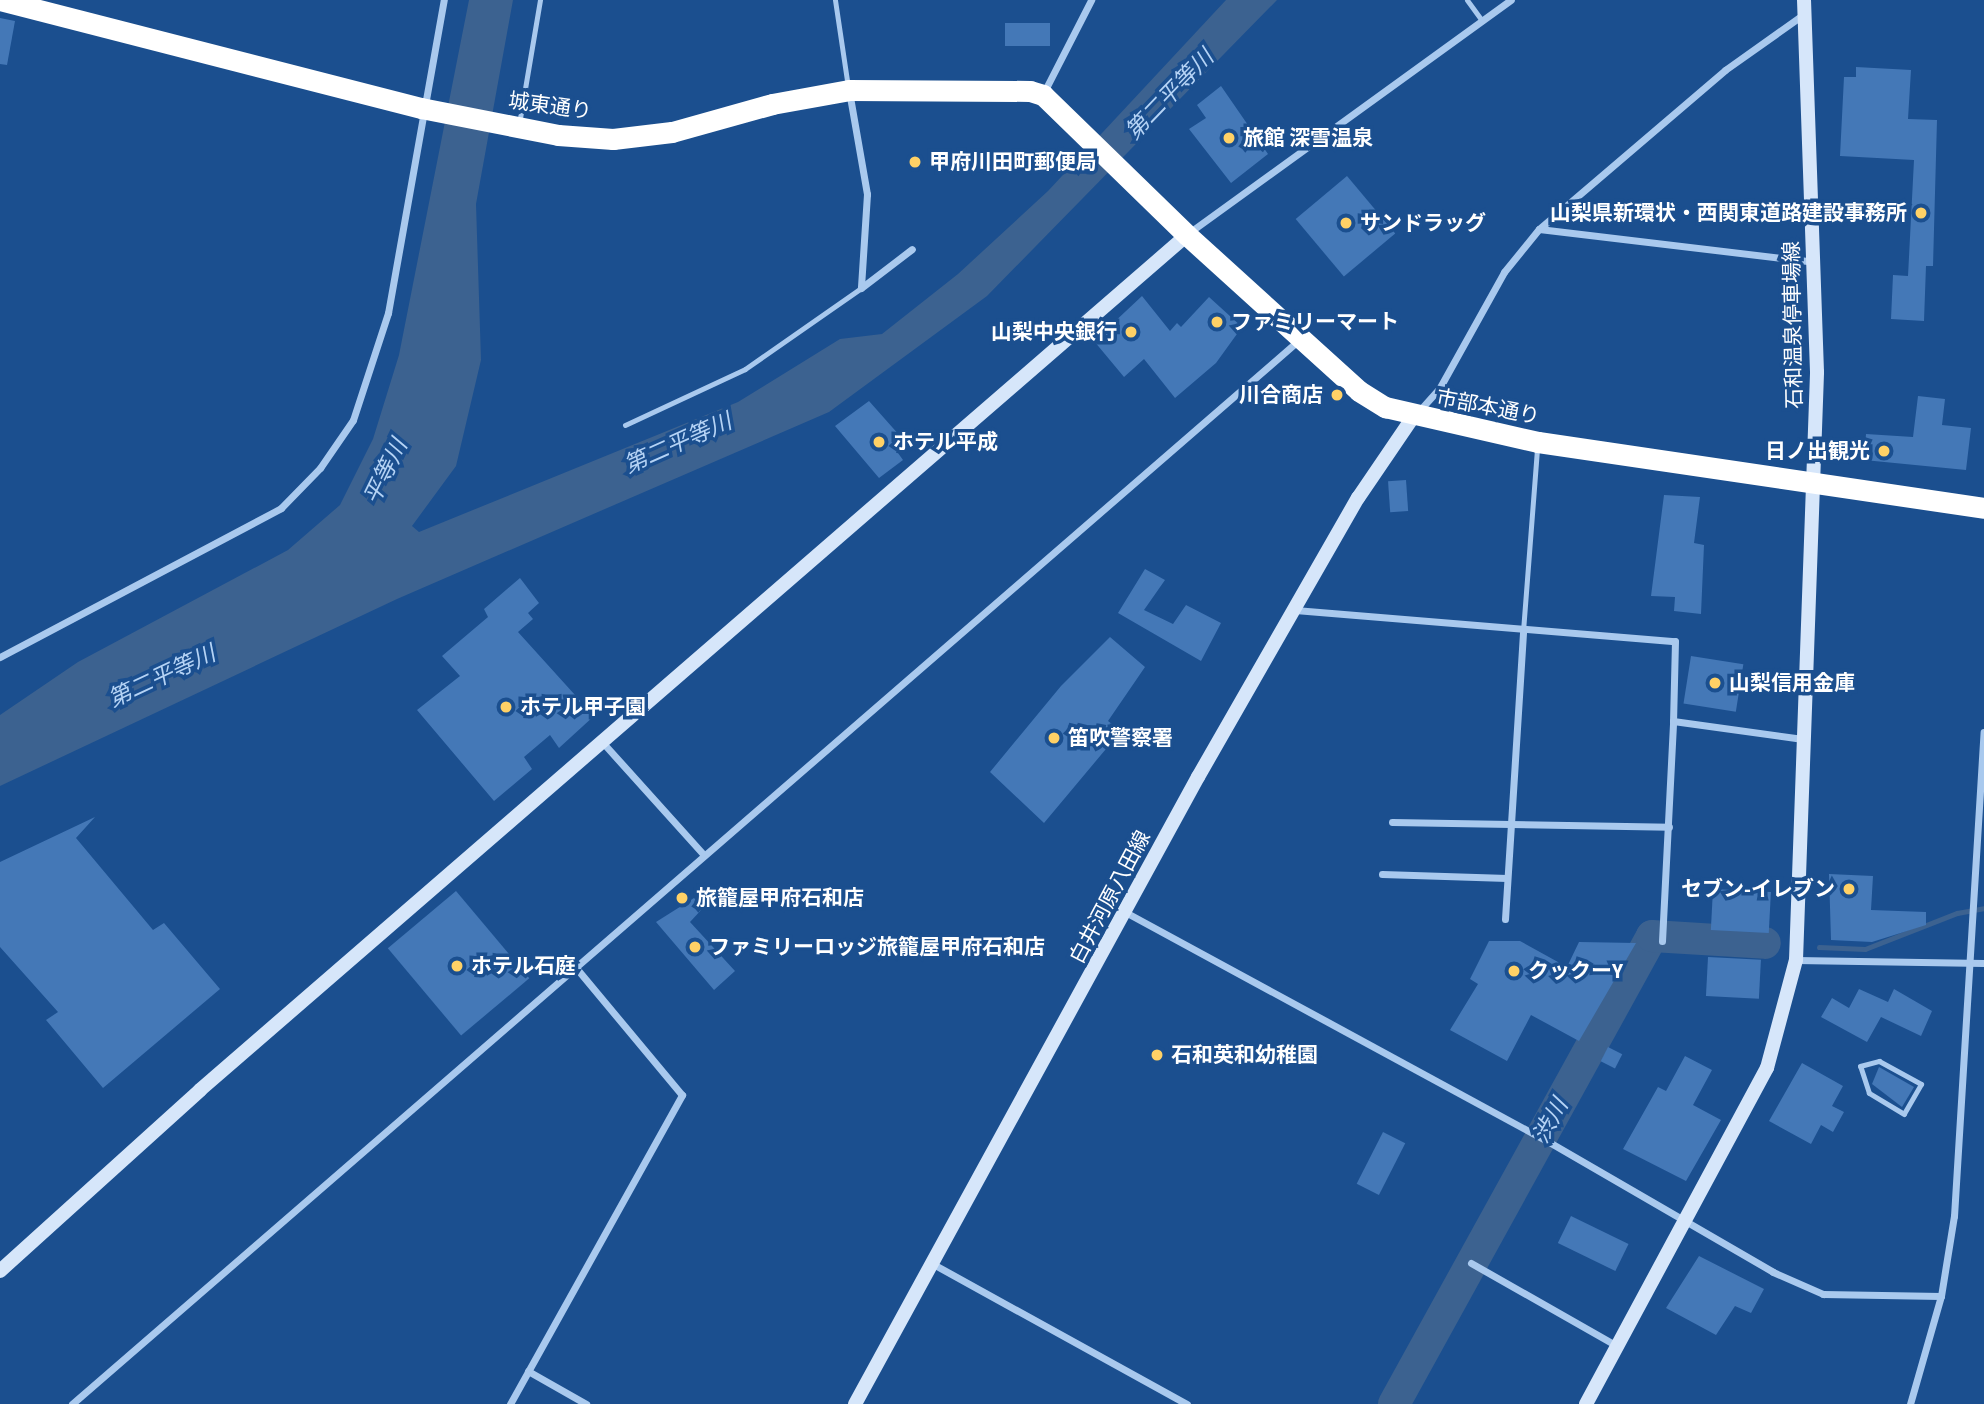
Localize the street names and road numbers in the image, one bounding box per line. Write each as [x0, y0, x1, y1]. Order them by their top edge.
street label: 城東通り [507, 88, 593, 124]
street label: 石和温泉停車場線 [1779, 241, 1807, 409]
street label: 市部本通り [1434, 385, 1542, 429]
street label: 白井河原八田線 [1064, 826, 1156, 968]

